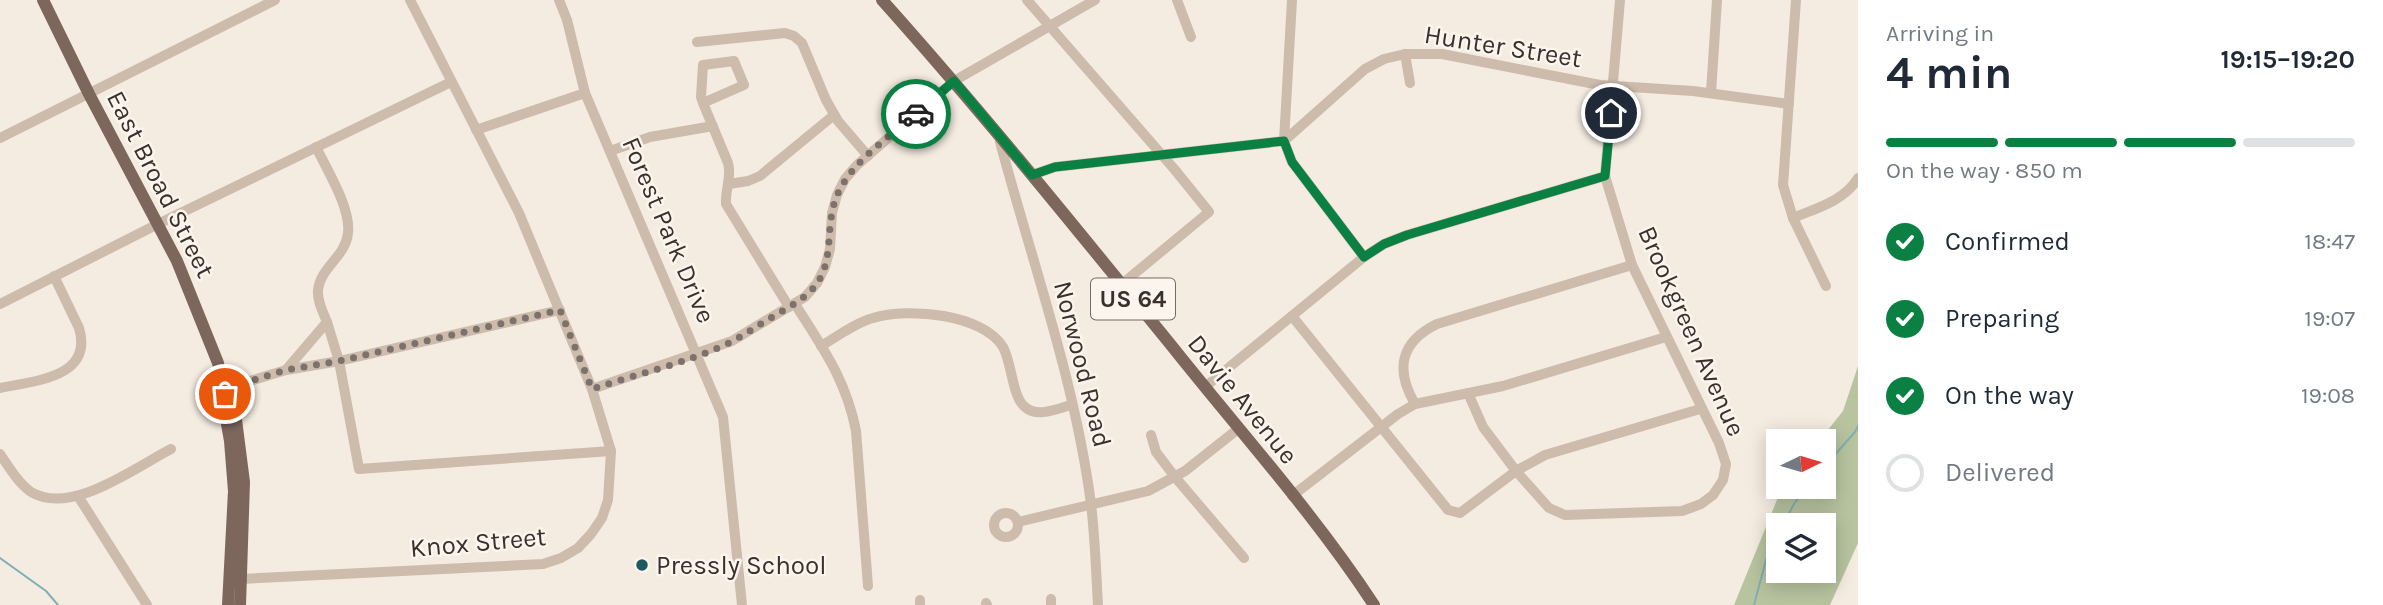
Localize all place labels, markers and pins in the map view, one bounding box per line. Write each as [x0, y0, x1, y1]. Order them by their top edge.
pin [1581, 83, 1641, 143]
pin [195, 364, 255, 424]
place label: Pressly School [656, 550, 827, 581]
marker: Pressly School [634, 557, 650, 573]

